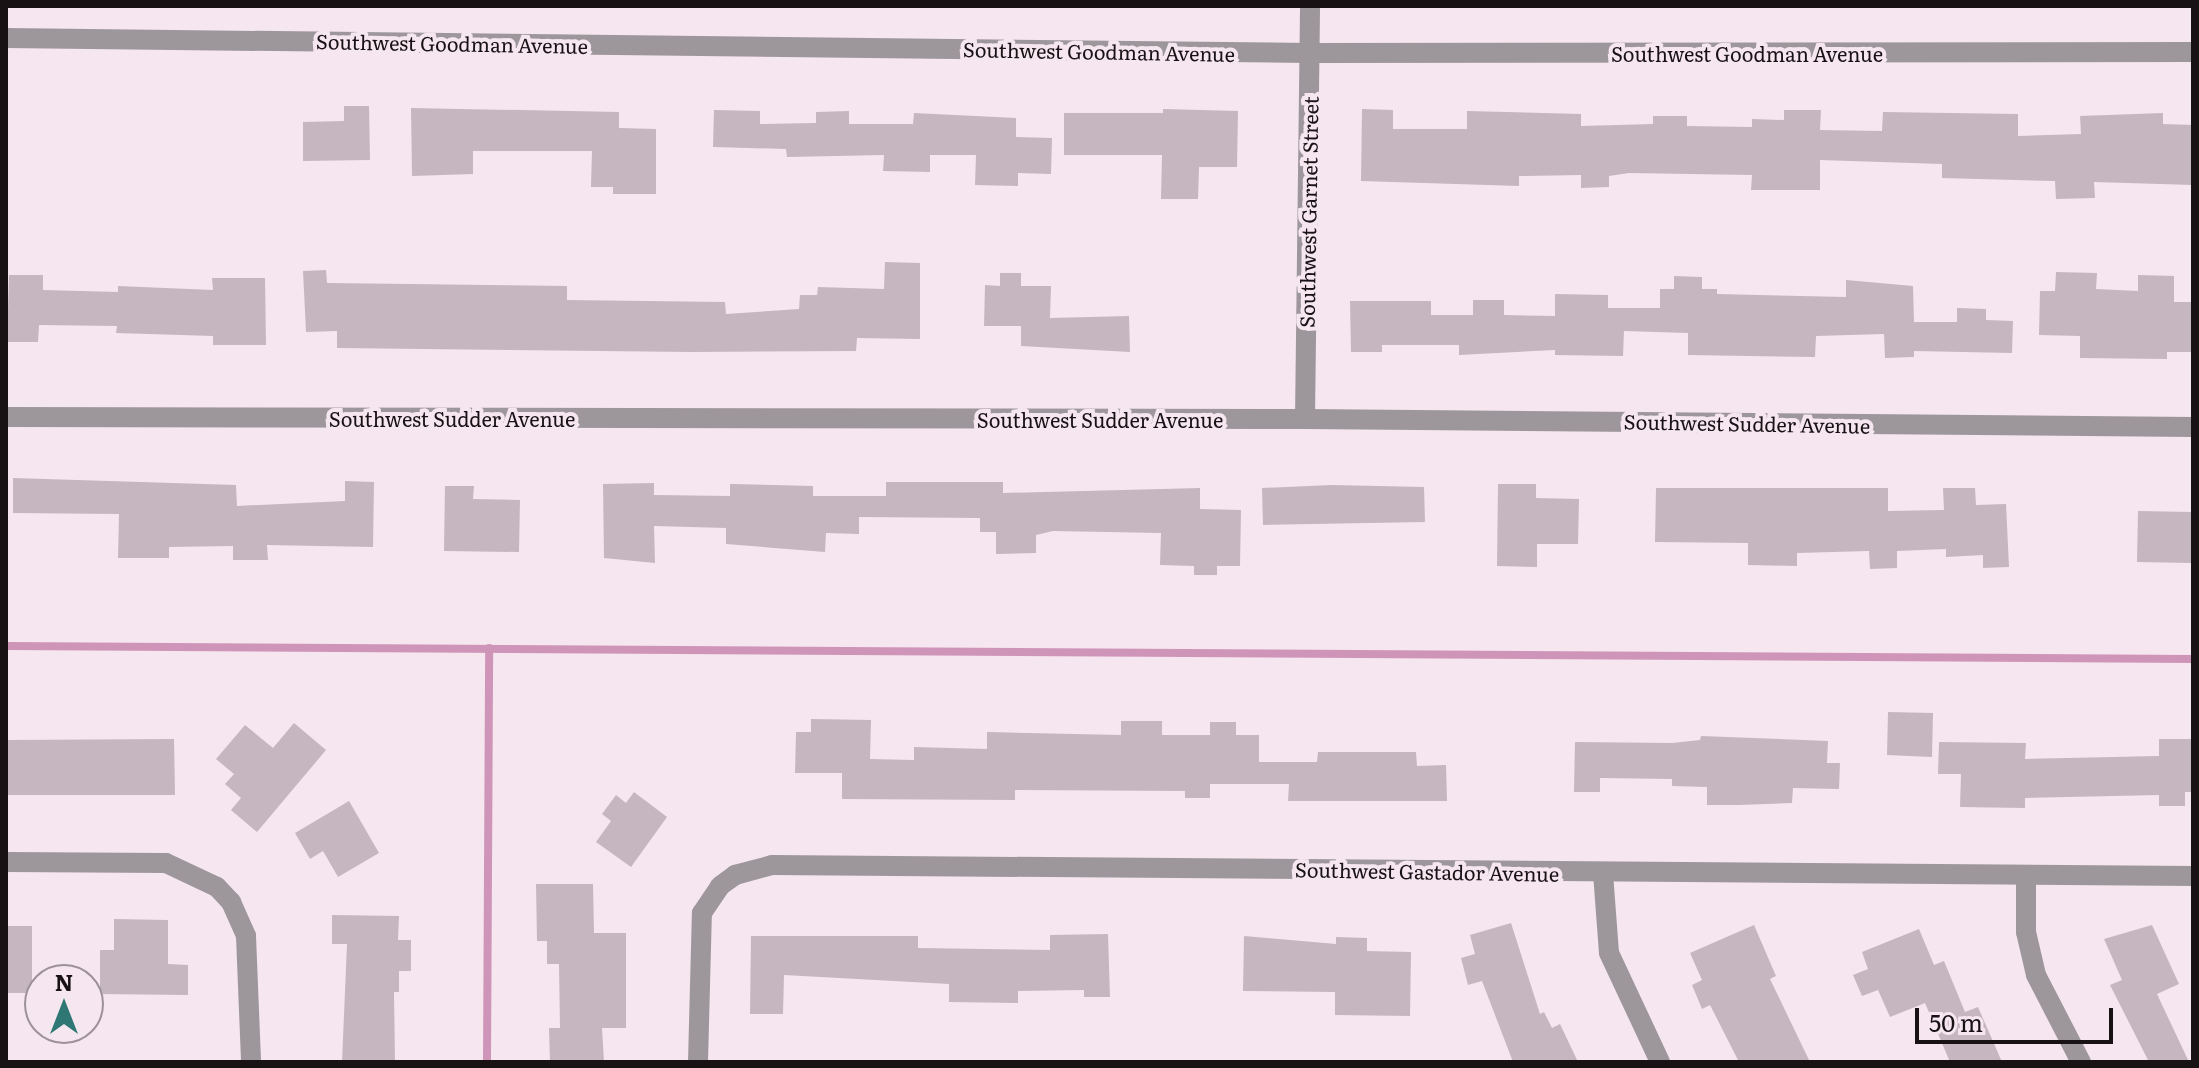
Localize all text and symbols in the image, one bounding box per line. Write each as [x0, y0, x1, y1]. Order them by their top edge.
street label: Southwest Goodman Avenue [316, 29, 588, 57]
street label: Southwest Goodman Avenue [963, 37, 1235, 65]
street label: Southwest Goodman Avenue [1611, 41, 1883, 65]
street label: Southwest Garnet Street [1294, 96, 1322, 328]
street label: Southwest Sudder Avenue [329, 406, 575, 430]
street label: Southwest Sudder Avenue [977, 407, 1223, 431]
street label: Southwest Sudder Avenue [1624, 409, 1870, 437]
street label: Southwest Gastador Avenue [1295, 857, 1559, 885]
north arrow [24, 964, 104, 1044]
text: N [55, 965, 73, 998]
scale bar [1919, 992, 2117, 1042]
text: 50 m [1929, 1004, 1983, 1039]

